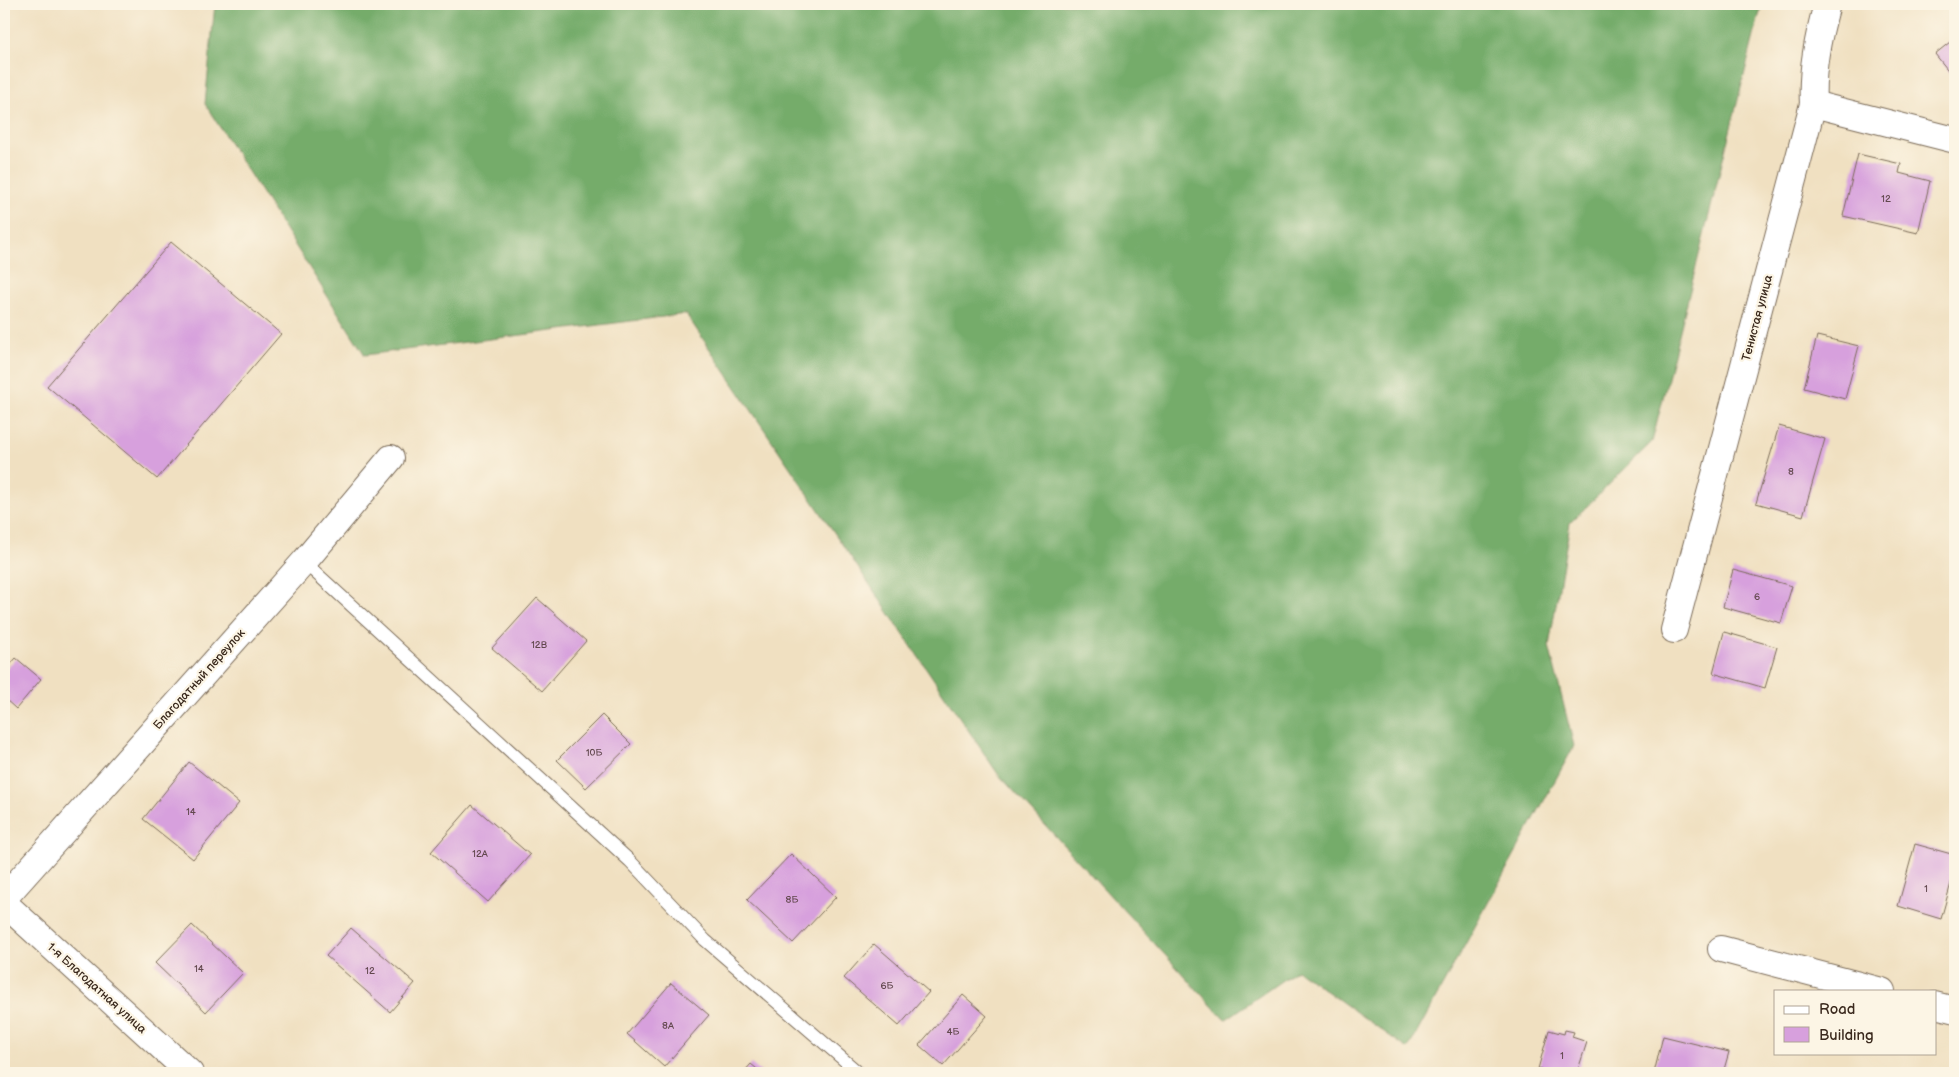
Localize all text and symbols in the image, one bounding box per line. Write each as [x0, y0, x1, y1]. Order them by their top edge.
house number: 12 [1881, 193, 1891, 205]
street label: Тенистая улица [1739, 273, 1776, 363]
house number: 8 [1788, 466, 1794, 478]
house number: 6 [1754, 591, 1760, 603]
street label: Благодатный переулок [150, 626, 249, 733]
house number: 12В [531, 639, 548, 651]
house number: 10Б [586, 747, 602, 759]
house number: 14 [186, 806, 196, 818]
house number: 12А [472, 848, 489, 860]
house number: 1 [1924, 883, 1928, 895]
house number: 8Б [786, 894, 798, 906]
street label: 1-я Благодатная улица [44, 940, 149, 1037]
house number: 14 [194, 963, 204, 975]
house number: 12 [365, 965, 375, 977]
house number: 6Б [880, 980, 894, 992]
legend [1774, 990, 1936, 1054]
text: Road [1819, 1000, 1855, 1019]
house number: 8А [662, 1020, 675, 1032]
house number: 4Б [946, 1026, 960, 1038]
text: Building [1819, 1026, 1874, 1045]
house number: 1 [1560, 1050, 1564, 1062]

